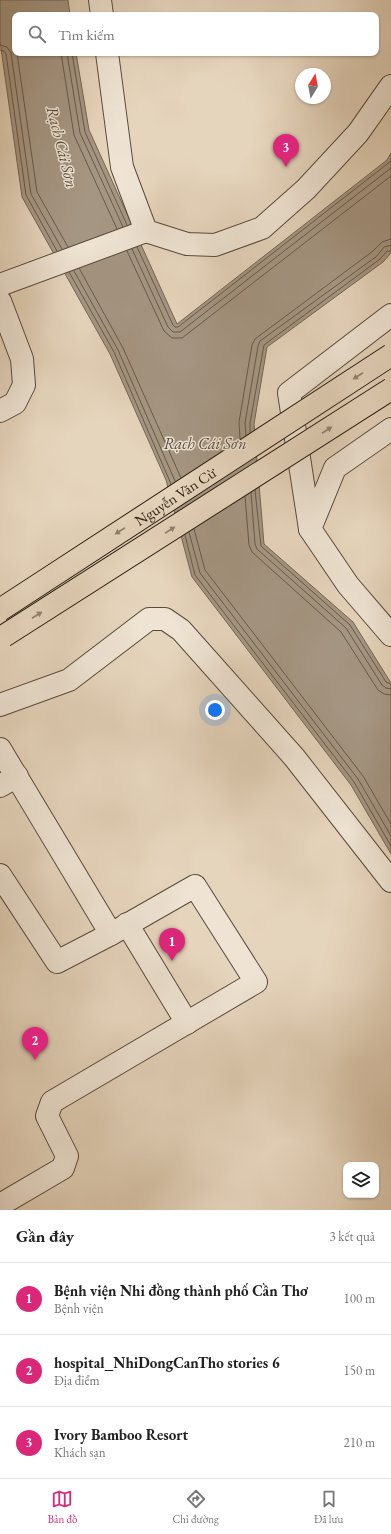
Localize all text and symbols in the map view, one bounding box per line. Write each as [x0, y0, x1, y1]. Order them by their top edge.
search box [12, 12, 379, 56]
icon: search [26, 23, 48, 45]
text: Tìm kiếm [58, 25, 115, 44]
north arrow [295, 68, 331, 104]
water label: Rạch Cái Sơn [42, 104, 82, 190]
pin: 3 [273, 134, 299, 167]
one-way arrow [353, 372, 363, 380]
one-way arrow [322, 426, 332, 434]
water label: Rạch Cái Sơn [163, 433, 247, 454]
street label: Nguyễn Văn Cừ [131, 462, 220, 529]
one-way arrow [165, 526, 175, 534]
one-way arrow [115, 527, 125, 535]
one-way arrow [32, 611, 42, 619]
your location [205, 700, 225, 720]
pin: 1 [159, 928, 185, 961]
pin: 2 [22, 1027, 48, 1060]
map controls [343, 1162, 379, 1198]
button: layers [343, 1162, 379, 1198]
text: Gần đây [16, 1225, 74, 1247]
text: 3 kết quả [329, 1228, 375, 1245]
text: Bệnh viện Nhi đồng thành phố Cần Thơ [54, 1281, 308, 1300]
text: 1 [26, 1290, 32, 1307]
text: 100 m [344, 1290, 375, 1307]
text: Bệnh viện [54, 1300, 104, 1317]
text: hospital_NhiDongCanTho stories 6 [54, 1353, 280, 1372]
text: 2 [26, 1362, 32, 1379]
text: 150 m [344, 1362, 375, 1379]
text: Địa điểm [54, 1372, 100, 1389]
text: Ivory Bamboo Resort [54, 1425, 188, 1444]
text: 3 [26, 1434, 32, 1451]
text: 210 m [344, 1434, 375, 1451]
text: Khách sạn [54, 1444, 106, 1461]
tab: Bản đồ [48, 1488, 77, 1526]
tab: Chỉ đường [173, 1488, 219, 1526]
tab: Đã lưu [314, 1488, 343, 1526]

